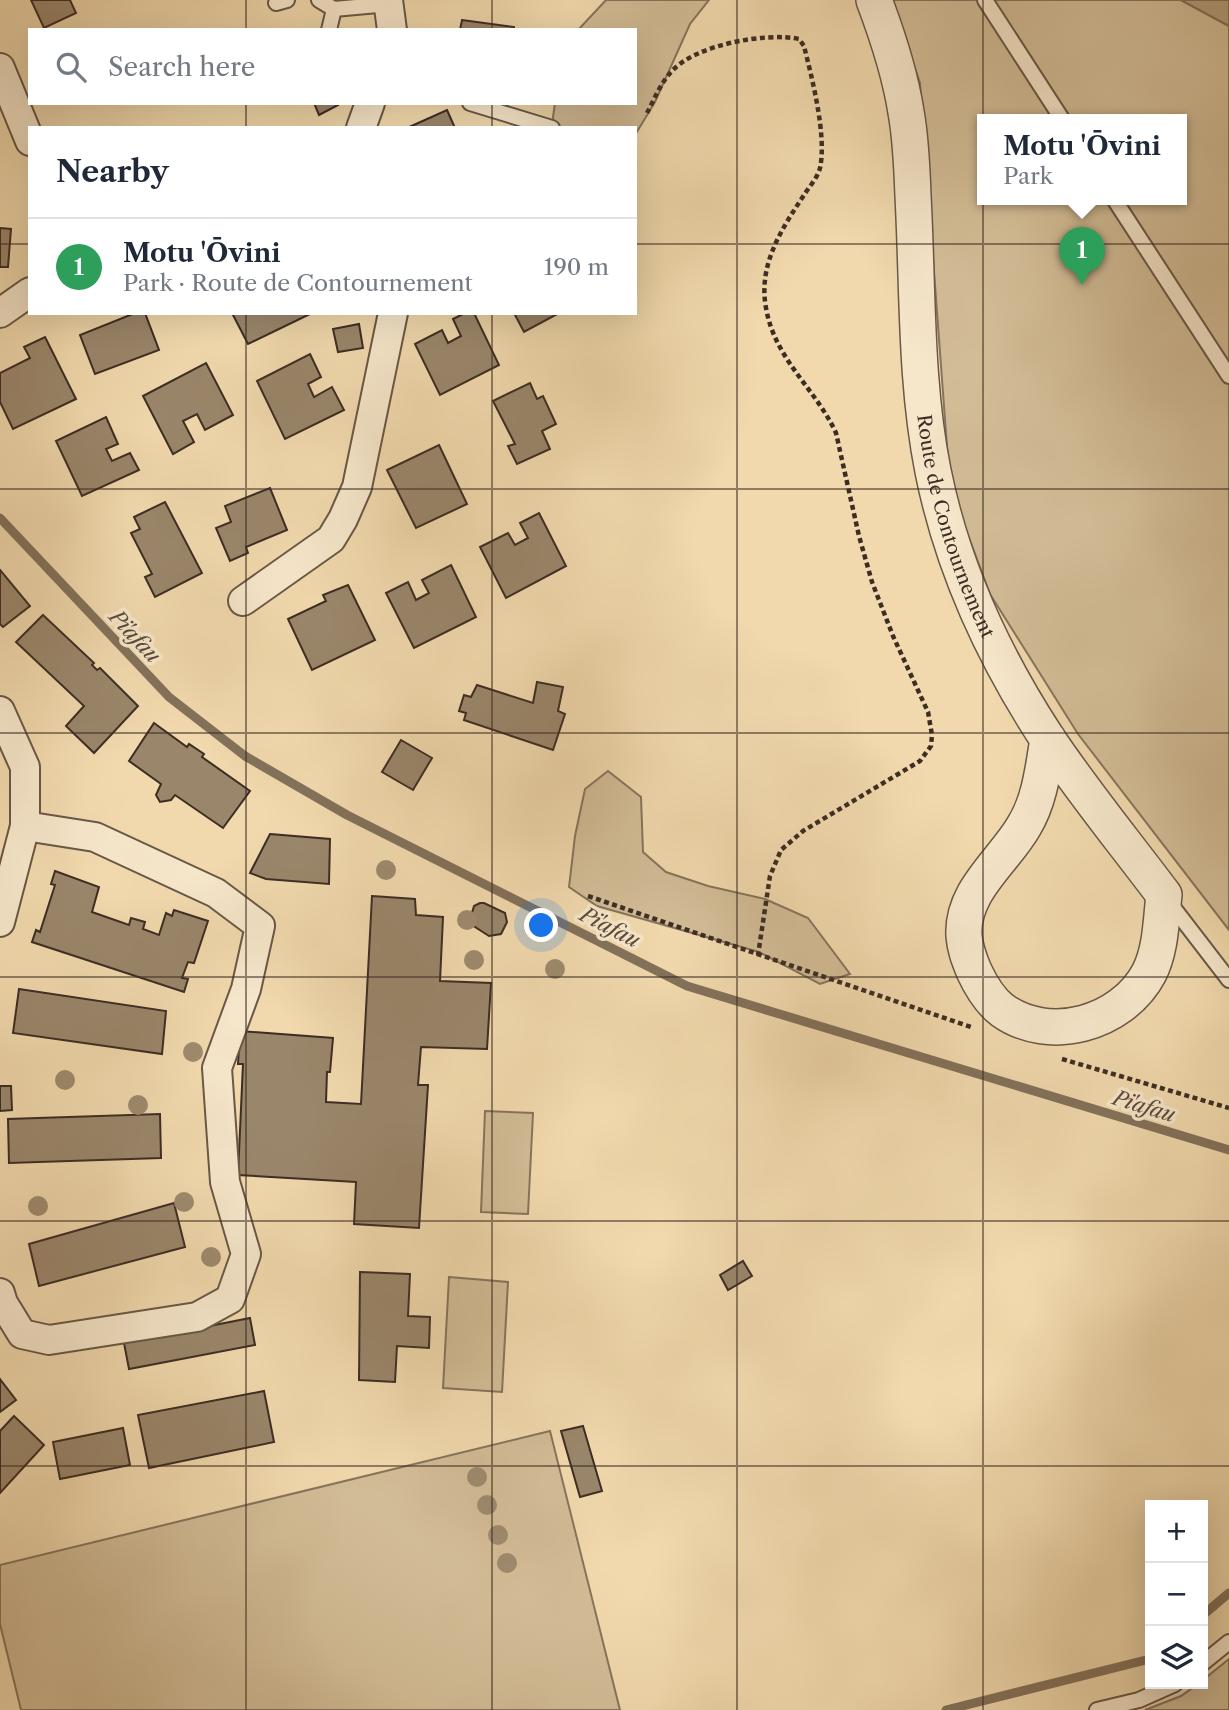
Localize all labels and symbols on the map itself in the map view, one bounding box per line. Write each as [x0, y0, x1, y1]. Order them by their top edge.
pin: 1 [1059, 227, 1105, 285]
street label: Route de Contournement [913, 413, 1000, 642]
water label: Pi'afau [103, 603, 166, 668]
water label: Pi'afau [574, 901, 645, 953]
your location [524, 908, 558, 942]
water label: Pi'afau [1108, 1084, 1179, 1127]

